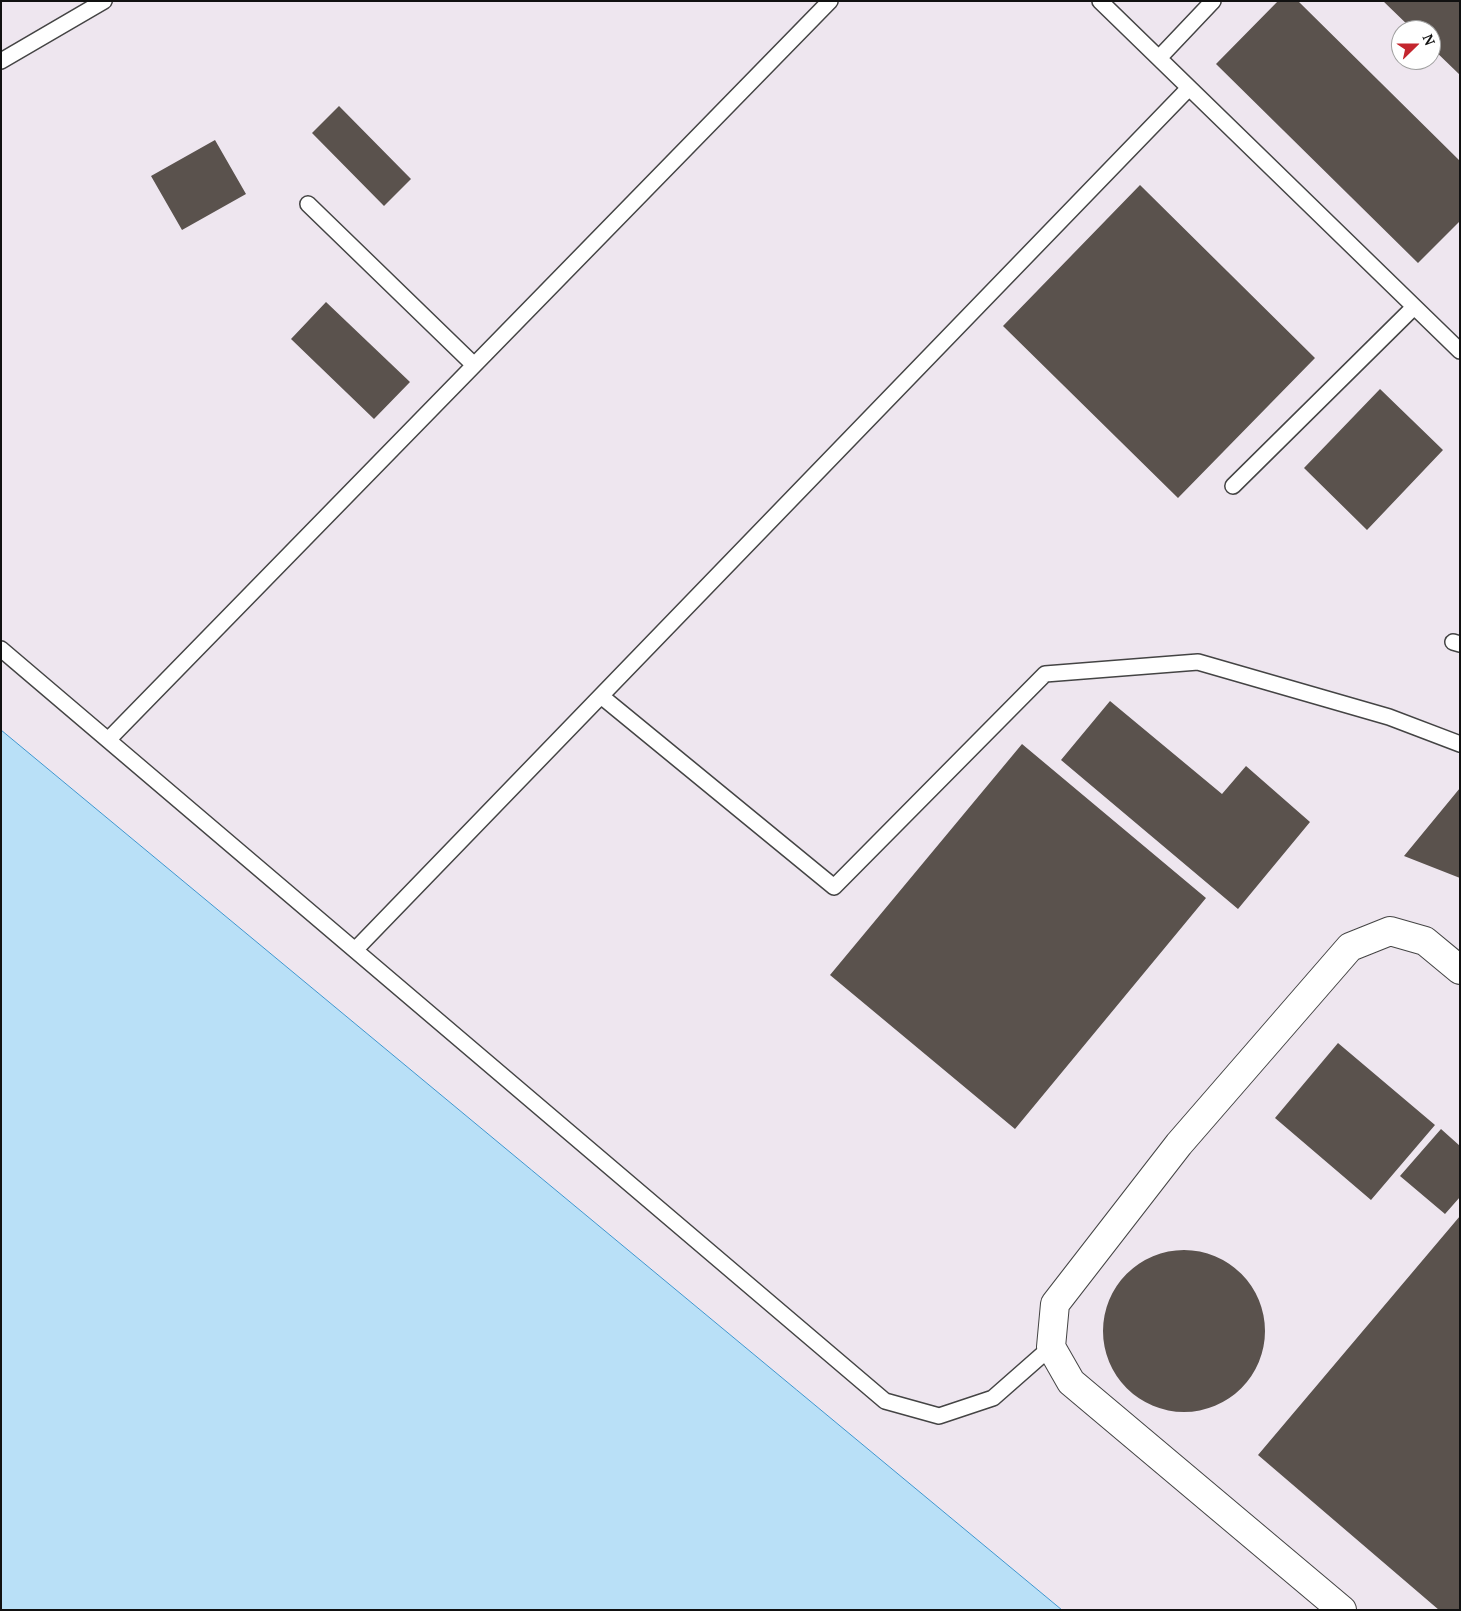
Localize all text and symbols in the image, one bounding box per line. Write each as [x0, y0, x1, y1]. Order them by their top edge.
north arrow [1391, 20, 1441, 70]
text: N [1419, 31, 1440, 48]

